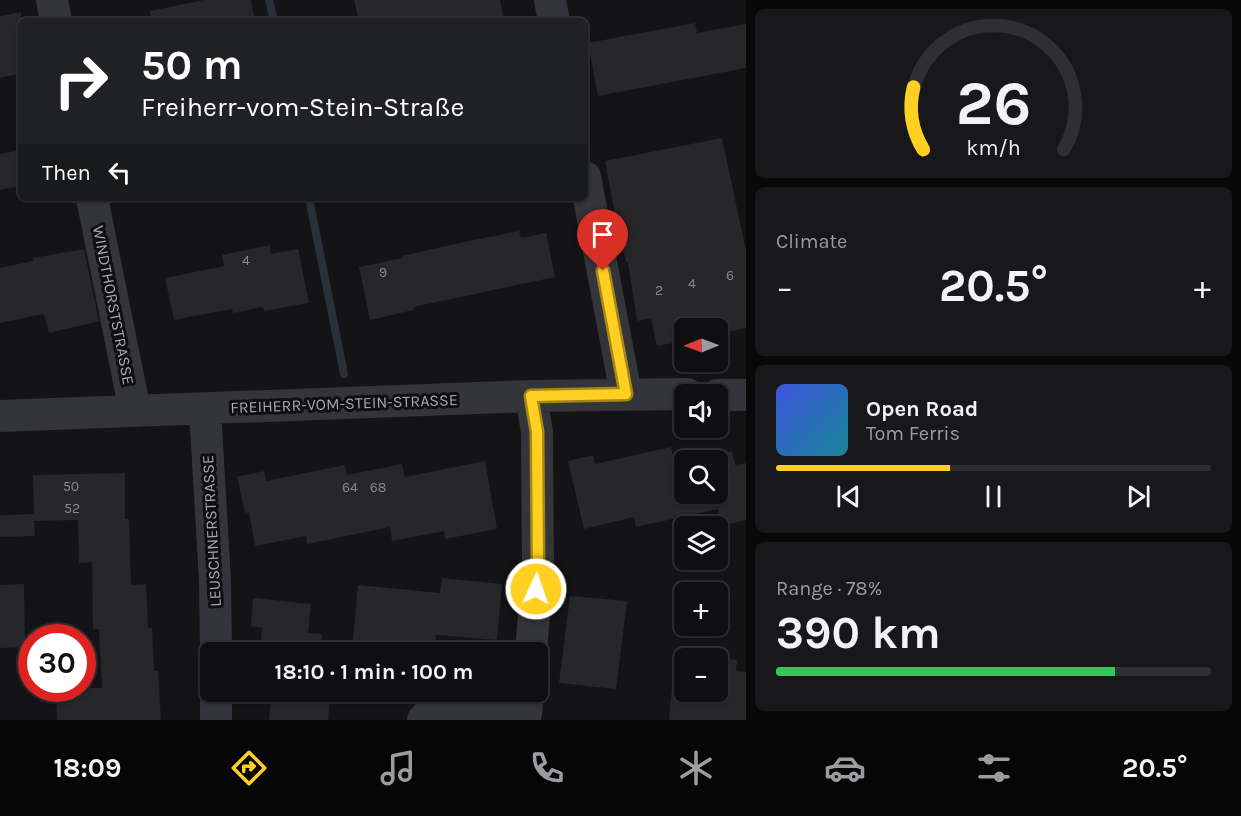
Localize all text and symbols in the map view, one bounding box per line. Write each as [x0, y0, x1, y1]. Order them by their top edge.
text: 50 m [141, 40, 243, 90]
icon: right [42, 42, 120, 120]
text: 26 [956, 68, 1031, 141]
text: Freiherr-vom-Stein-Straße [141, 91, 464, 123]
text: km/h [966, 136, 1021, 161]
icon: left [103, 156, 136, 189]
text: Then [42, 160, 91, 186]
pin [577, 209, 628, 271]
icon: arrive [586, 218, 619, 251]
street label: WINDTHORSTSTRASSE [89, 224, 138, 386]
text: Climate [776, 230, 847, 253]
house number: 4 [242, 252, 250, 269]
text: 20.5° [939, 260, 1048, 312]
house number: 9 [379, 264, 387, 281]
house number: 6 [726, 267, 734, 284]
text: − [776, 268, 793, 306]
text: + [1194, 268, 1211, 306]
house number: 4 [688, 275, 696, 292]
house number: 2 [655, 282, 663, 299]
north arrow [674, 318, 728, 372]
map controls [674, 318, 728, 702]
button: sound [674, 384, 728, 438]
street label: FREIHERR-VOM-STEIN-STRASSE [230, 390, 458, 417]
text: Open Road [866, 396, 978, 422]
text: Tom Ferris [866, 422, 960, 445]
button: search [674, 450, 728, 504]
street label: LEUSCHNERSTRASSE [198, 455, 225, 607]
house number: 50 [63, 478, 79, 495]
house number: 64 [342, 479, 358, 496]
house number: 68 [370, 479, 386, 496]
icon: previous [832, 480, 865, 513]
icon: pause [977, 480, 1010, 513]
icon: next [1122, 480, 1155, 513]
house number: 52 [64, 500, 80, 517]
button: layers [674, 516, 728, 570]
position arrow [504, 557, 568, 621]
text: Range · 78% [776, 577, 882, 600]
button: + [674, 582, 728, 636]
text: 390 km [776, 607, 941, 659]
speed limit sign: 30 [18, 624, 96, 702]
button: − [674, 648, 728, 702]
text: 18:10 · 1 min · 100 m [275, 659, 473, 685]
icon: directions [228, 747, 270, 789]
icon: music [377, 747, 419, 789]
icon: phone [526, 747, 568, 789]
icon: climate [675, 747, 717, 789]
icon: car [824, 747, 866, 789]
icon: filters [973, 747, 1015, 789]
text: 18:09 [53, 752, 121, 784]
text: 20.5° [1122, 752, 1187, 784]

